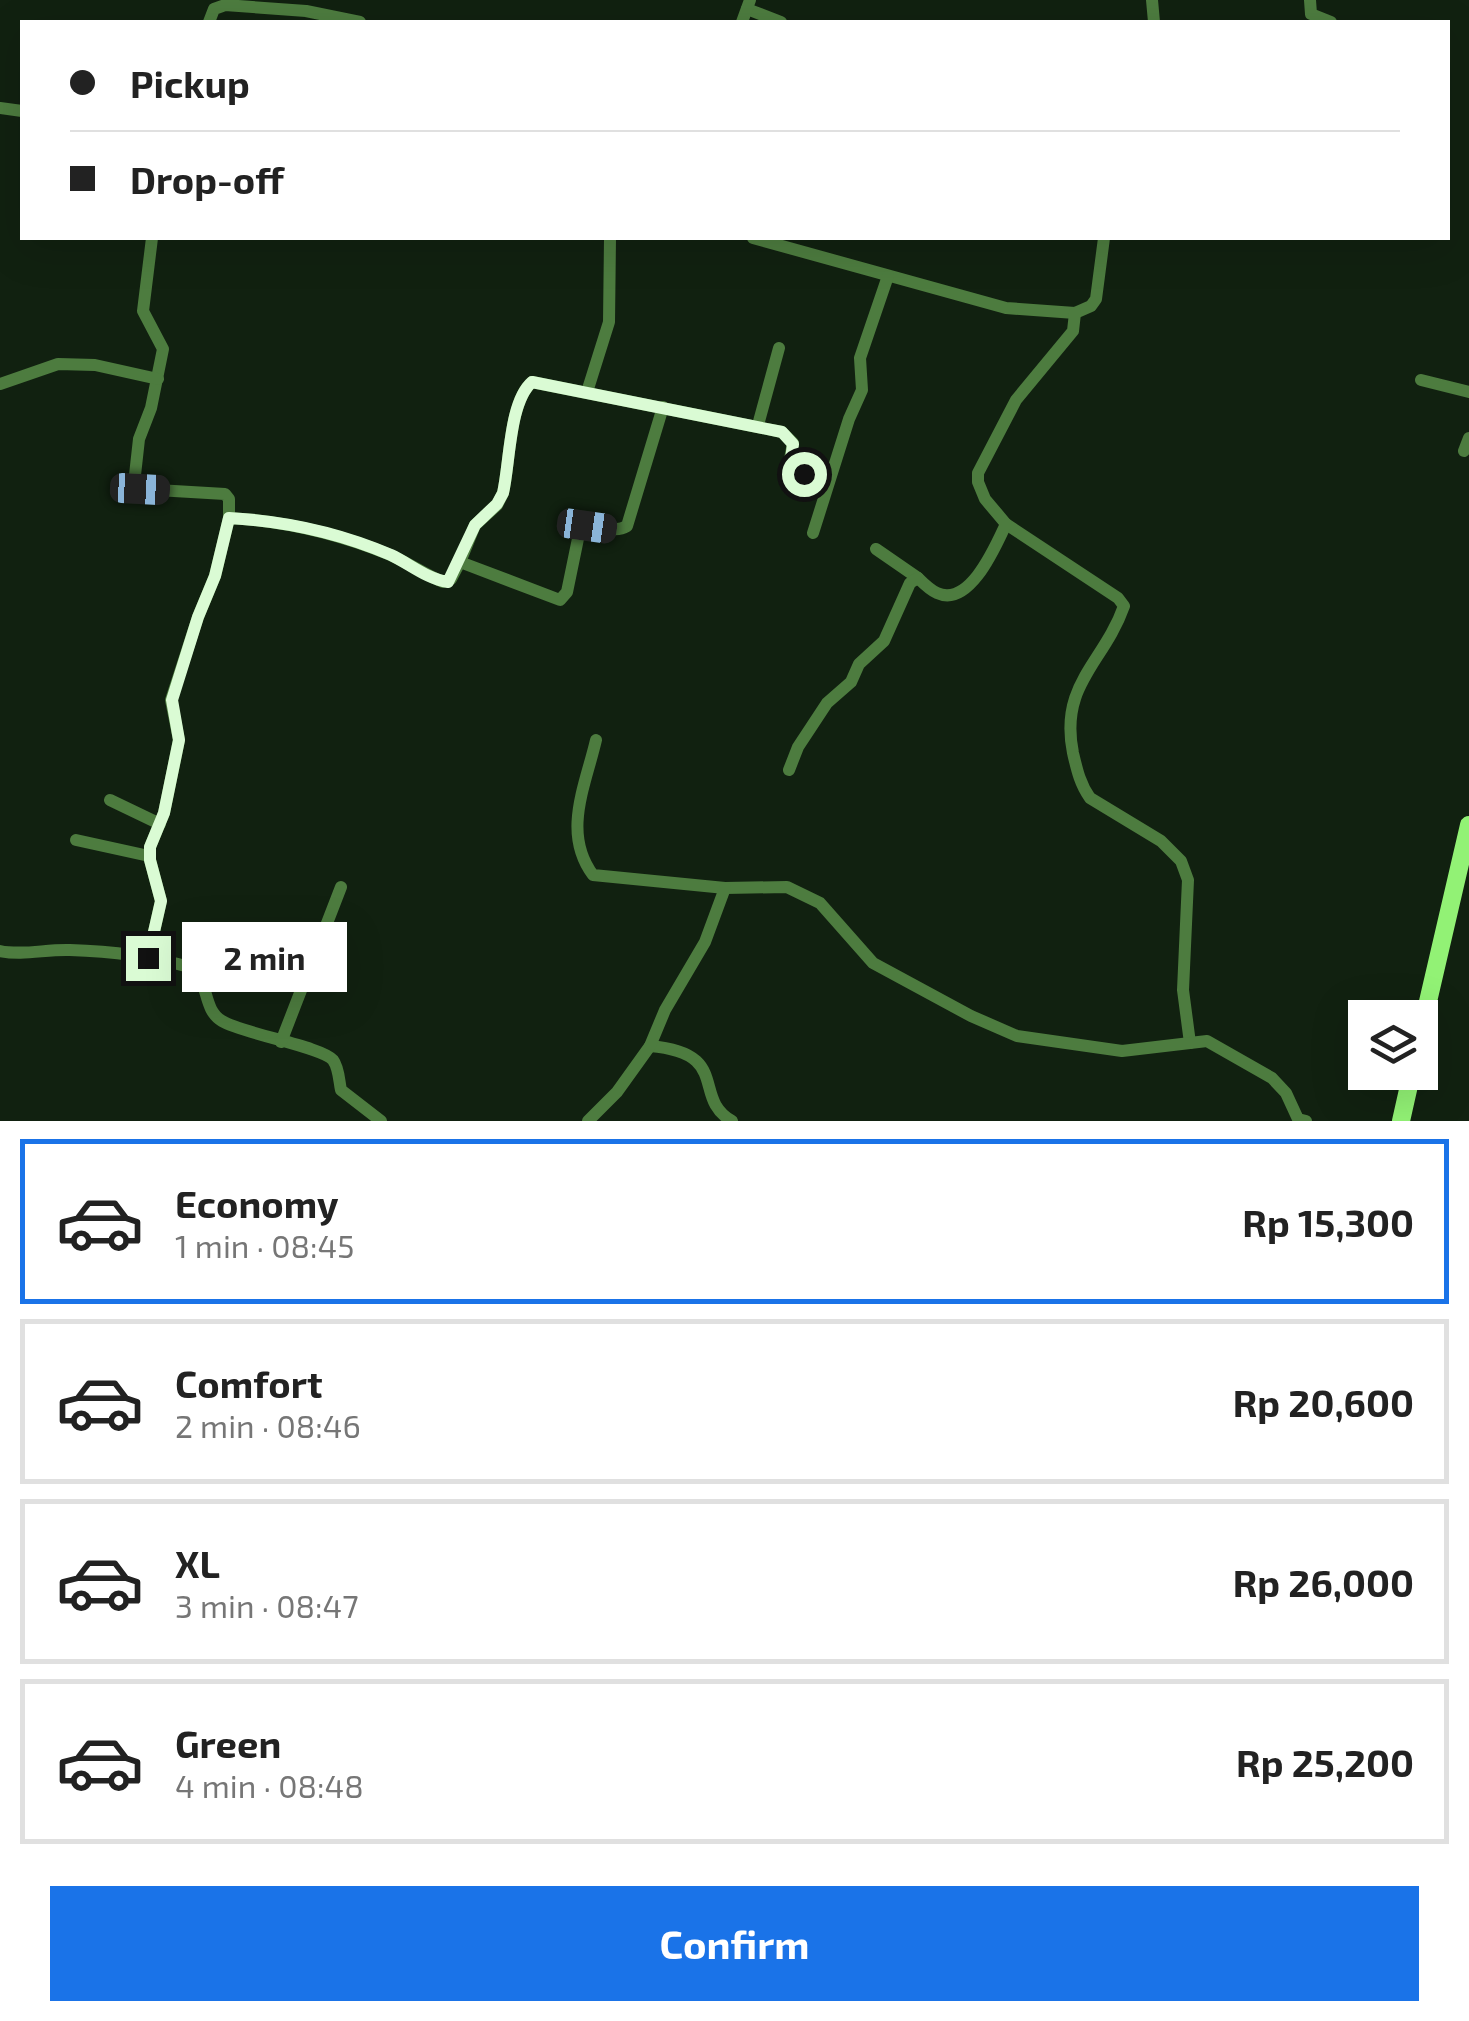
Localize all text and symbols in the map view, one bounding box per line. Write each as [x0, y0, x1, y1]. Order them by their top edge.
text: Pickup [130, 60, 250, 106]
text: Drop-off [130, 156, 284, 202]
route start [782, 452, 827, 497]
car [109, 472, 171, 506]
car [555, 507, 619, 545]
callout: 2 min [183, 923, 348, 993]
route end [126, 936, 171, 981]
text: 2 min [224, 938, 305, 976]
map controls [1348, 1000, 1438, 1090]
button: layers [1348, 1000, 1438, 1090]
icon: car [55, 1177, 145, 1267]
text: Economy [175, 1180, 339, 1226]
text: Rp 15,300 [1242, 1199, 1414, 1245]
text: 1 min · 08:45 [175, 1226, 354, 1264]
icon: car [55, 1357, 145, 1447]
text: Comfort [175, 1360, 323, 1406]
text: Rp 20,600 [1233, 1379, 1414, 1425]
text: 2 min · 08:46 [175, 1406, 361, 1444]
icon: car [55, 1537, 145, 1627]
text: XL [175, 1540, 220, 1586]
text: Rp 26,000 [1233, 1559, 1414, 1605]
text: 3 min · 08:47 [175, 1586, 359, 1624]
icon: car [55, 1717, 145, 1807]
text: Green [175, 1720, 281, 1766]
text: Rp 25,200 [1236, 1739, 1414, 1785]
text: 4 min · 08:48 [175, 1766, 364, 1804]
button: Confirm [50, 1886, 1419, 2001]

